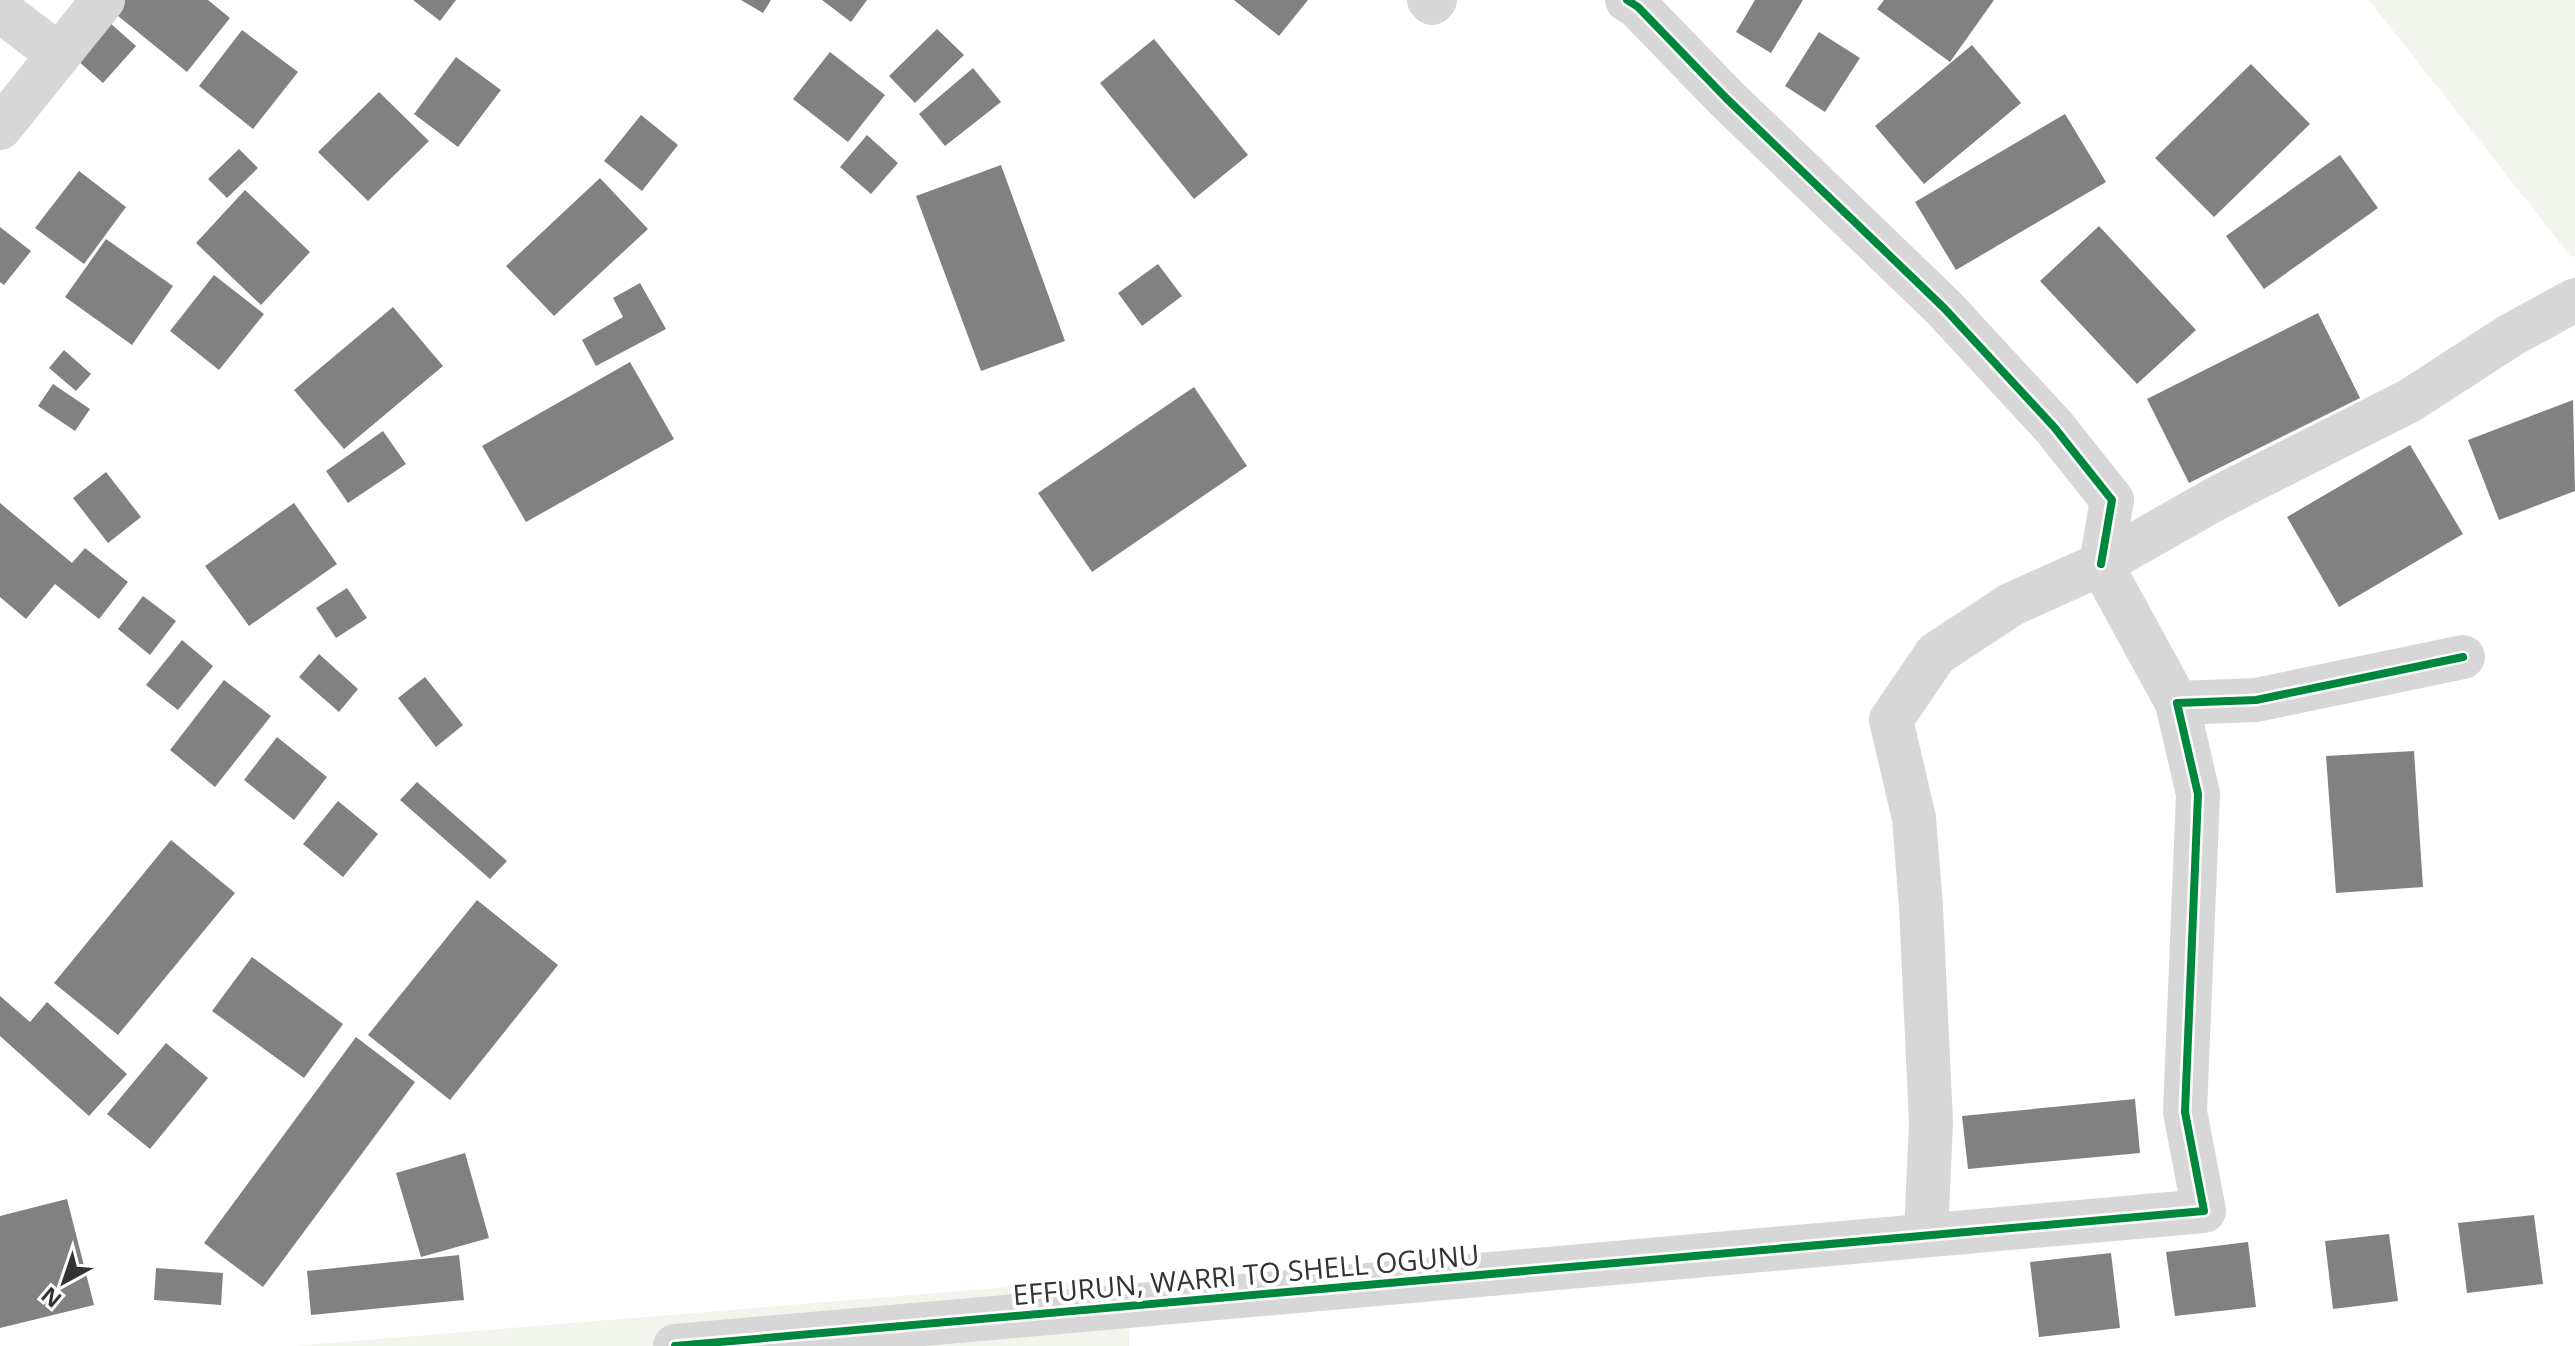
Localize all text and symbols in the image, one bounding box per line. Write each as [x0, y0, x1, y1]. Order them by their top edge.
street label: EFFURUN, WARRI TO SHELL OGUNU [1011, 1235, 1481, 1313]
north arrow [24, 1242, 104, 1322]
text: N [34, 1281, 67, 1315]

